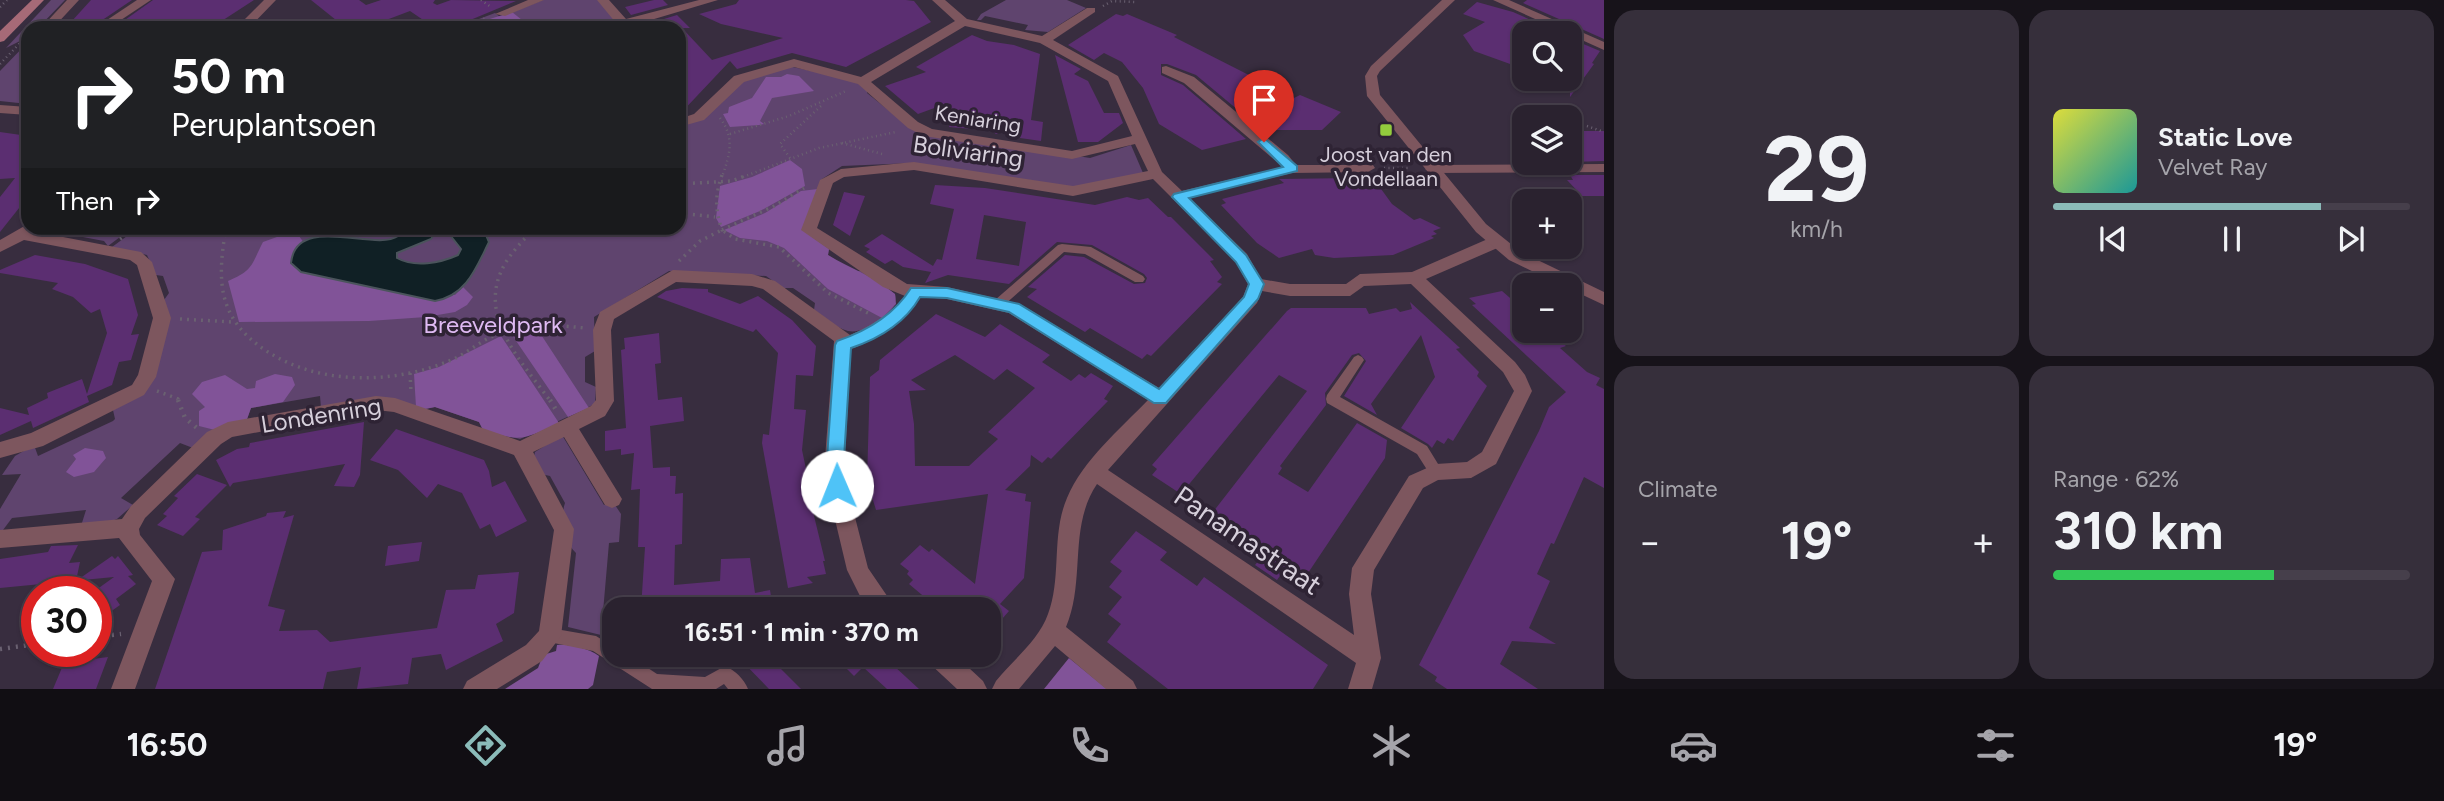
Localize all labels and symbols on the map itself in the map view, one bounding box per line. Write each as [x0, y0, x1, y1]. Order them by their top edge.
pin [1234, 70, 1294, 142]
street label: Keniaring [933, 100, 1023, 138]
marker: Joost van den Vondellaan [1378, 122, 1394, 138]
street label: Boliviaring [911, 129, 1025, 173]
place label: Joost van den Vondellaan [1320, 142, 1452, 191]
park label: Breeveldpark [423, 310, 563, 339]
street label: Londenring [259, 391, 383, 439]
position arrow [800, 449, 874, 523]
street label: Panamastraat [1168, 478, 1328, 602]
speed limit sign: 30 [21, 576, 112, 667]

